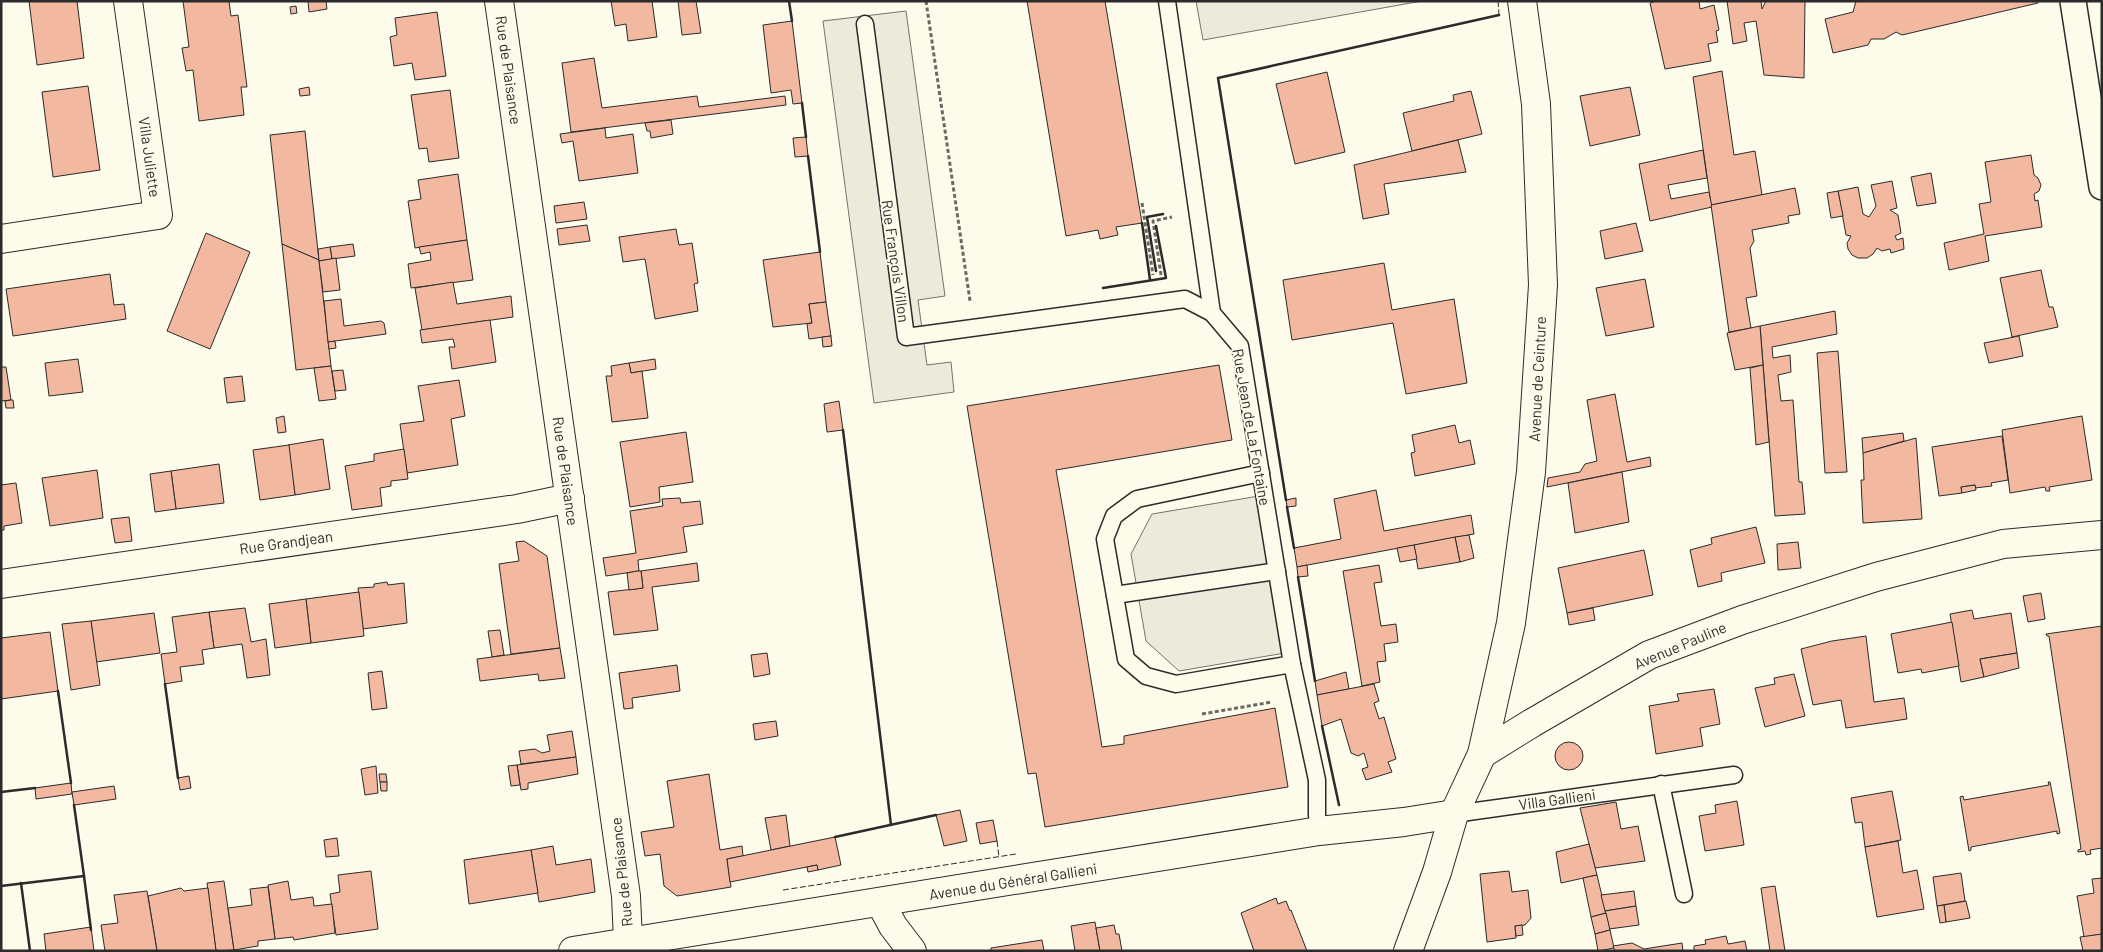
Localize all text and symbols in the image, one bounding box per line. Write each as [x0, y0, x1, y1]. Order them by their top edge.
street label: Rue de Plaisance [492, 14, 526, 126]
street label: Villa Juliette [135, 116, 165, 198]
street label: Rue François Villon [878, 199, 914, 323]
street label: Avenue de Ceinture [1525, 316, 1549, 442]
street label: Rue Jean de La Fontaine [1229, 347, 1275, 507]
street label: Rue de Plaisance [549, 415, 583, 527]
street label: Rue Grandjean [238, 527, 334, 557]
street label: Avenue Pauline [1631, 617, 1729, 673]
street label: Villa Gallieni [1517, 785, 1597, 813]
street label: Rue de Plaisance [606, 816, 636, 928]
street label: Avenue du Général Gallieni [928, 859, 1098, 903]

